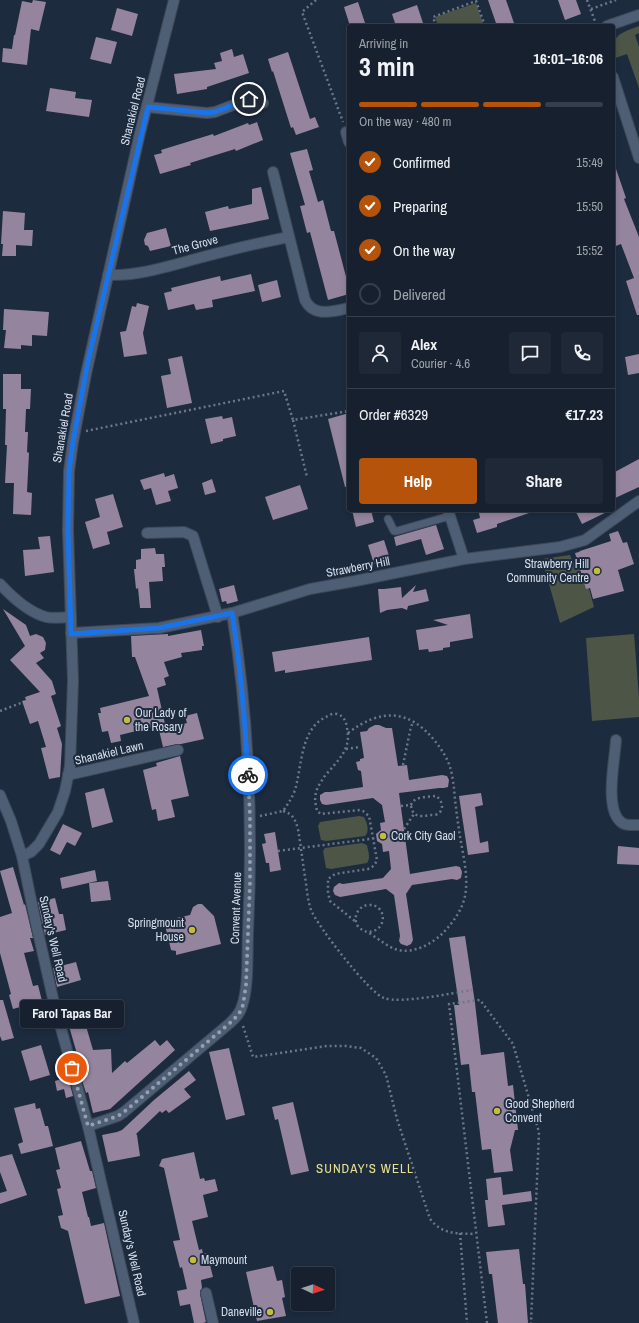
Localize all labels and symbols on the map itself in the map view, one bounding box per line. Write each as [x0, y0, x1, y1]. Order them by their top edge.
street label: Shanakiel Road [117, 75, 149, 147]
pin [232, 82, 266, 116]
street label: The Grove [170, 231, 220, 259]
street label: Shanakiel Road [49, 392, 77, 464]
street label: Strawberry Hill [325, 553, 391, 581]
place label: Strawberry Hill Community Centre [506, 556, 589, 586]
marker: Strawberry Hill Community Centre [592, 566, 602, 576]
place label: Our Lady of the Rosary [135, 705, 187, 735]
marker: Our Lady of the Rosary [122, 715, 132, 725]
street label: Shanakiel Lawn [73, 737, 145, 769]
courier [228, 755, 268, 795]
place label: Cork City Gaol [391, 828, 456, 844]
marker: Cork City Gaol [378, 831, 388, 841]
street label: Convent Avenue [227, 872, 245, 944]
street label: Sunday's Well Road [35, 894, 71, 984]
place label: Springmount House [128, 915, 184, 945]
marker: Springmount House [187, 925, 197, 935]
callout: Farol Tapas Bar [20, 1000, 124, 1028]
pin [55, 1051, 89, 1085]
place label: Good Shepherd Convent [505, 1096, 574, 1126]
marker: Good Shepherd Convent [492, 1106, 502, 1116]
district label: SUNDAY'S WELL [316, 1160, 414, 1177]
street label: Sunday's Well Road [114, 1208, 150, 1298]
place label: Maymount [201, 1252, 247, 1268]
marker: Maymount [188, 1255, 198, 1265]
north arrow [291, 1267, 335, 1311]
place label: Daneville [221, 1304, 262, 1320]
marker: Daneville [265, 1307, 275, 1317]

